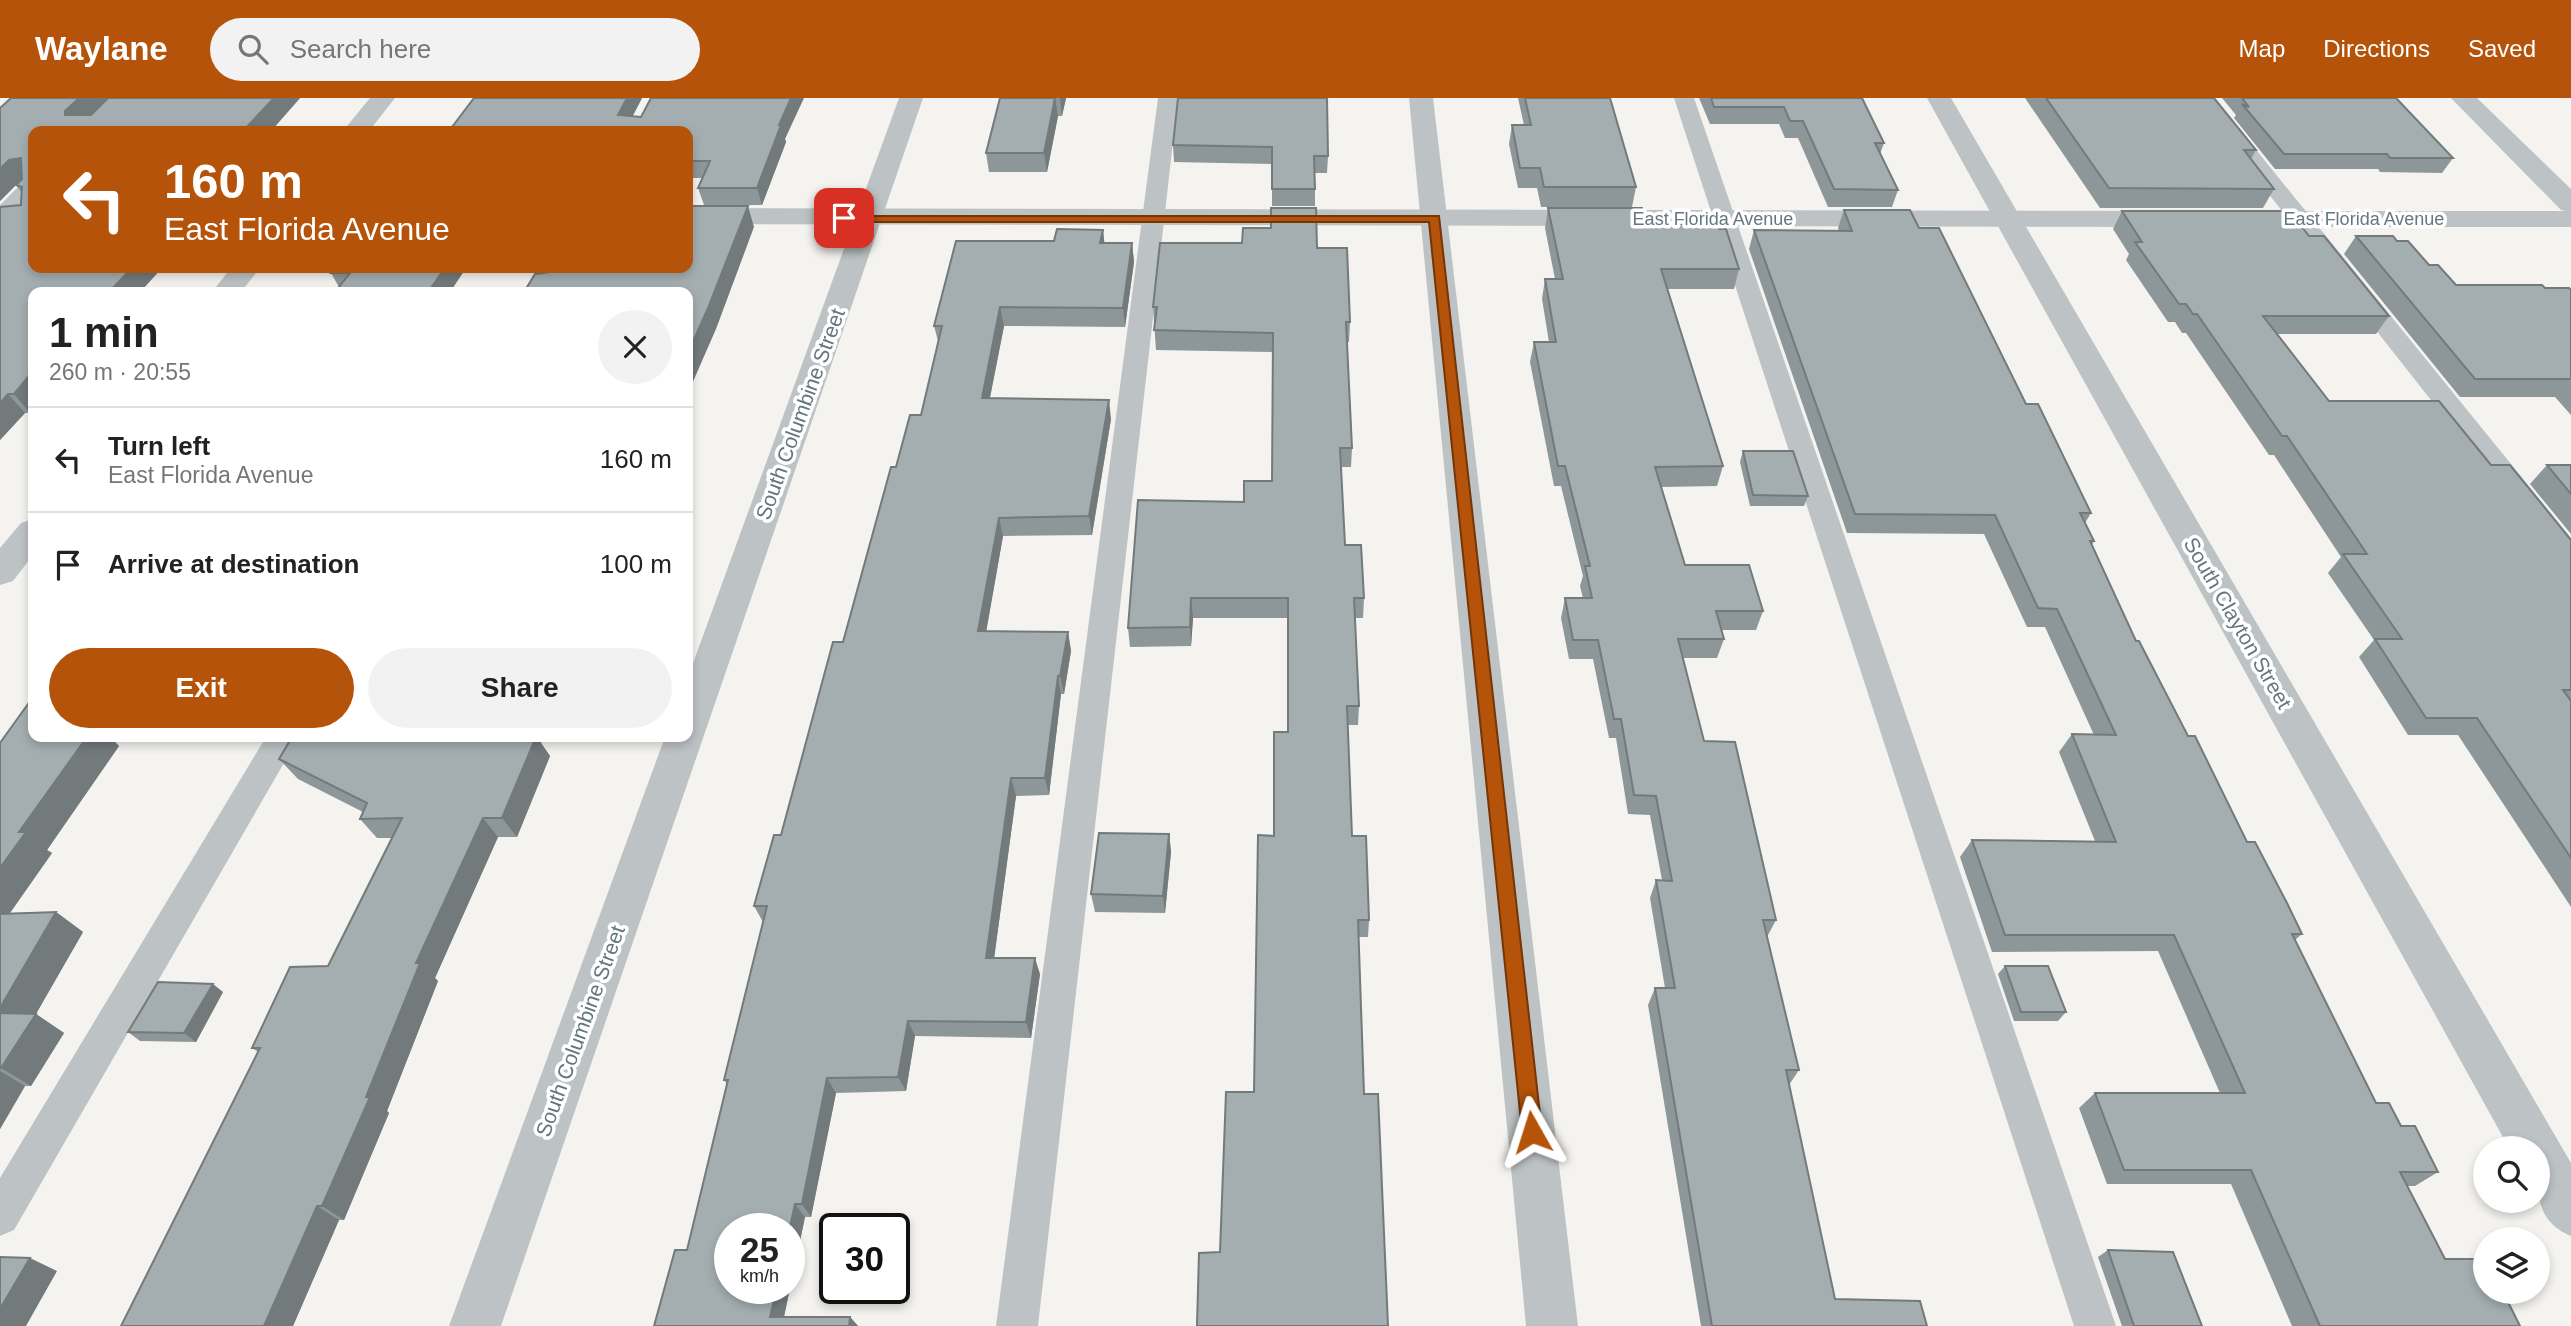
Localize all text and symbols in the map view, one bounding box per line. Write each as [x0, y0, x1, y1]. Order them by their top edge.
search box [210, 18, 700, 81]
text: Waylane [35, 30, 168, 67]
icon: search [234, 30, 272, 68]
text: Search here [290, 34, 431, 64]
text: Map [2239, 35, 2285, 62]
text: Directions [2323, 35, 2430, 62]
text: Saved [2468, 35, 2536, 62]
icon: left [49, 154, 140, 245]
text: 160 m [164, 154, 303, 208]
pin [814, 188, 874, 248]
icon: arrive [825, 199, 863, 237]
street label: East Florida Avenue [1633, 209, 1793, 229]
street label: East Florida Avenue [2284, 209, 2444, 229]
text: East Florida Avenue [164, 211, 450, 247]
street label: South Columbine Street [751, 305, 849, 523]
text: 1 min [49, 309, 159, 356]
button: close [598, 310, 672, 384]
text: 260 m · 20:55 [49, 359, 191, 385]
text: Turn left [108, 431, 210, 461]
icon: left [49, 441, 87, 479]
text: 160 m [600, 444, 672, 474]
text: East Florida Avenue [108, 462, 313, 488]
street label: South Clayton Street [2180, 533, 2296, 713]
icon: arrive [49, 546, 87, 584]
text: Arrive at destination [108, 549, 359, 579]
text: 100 m [600, 549, 672, 579]
button: Exit [49, 648, 354, 728]
button: Share [368, 648, 672, 728]
street label: South Columbine Street [531, 922, 629, 1140]
position arrow [1495, 1095, 1569, 1169]
map controls [2473, 1136, 2550, 1304]
button: search [2473, 1136, 2550, 1213]
speed limit sign: 30 [819, 1213, 910, 1304]
button: layers [2473, 1227, 2550, 1304]
text: 25 [740, 1230, 779, 1269]
text: km/h [740, 1266, 779, 1286]

